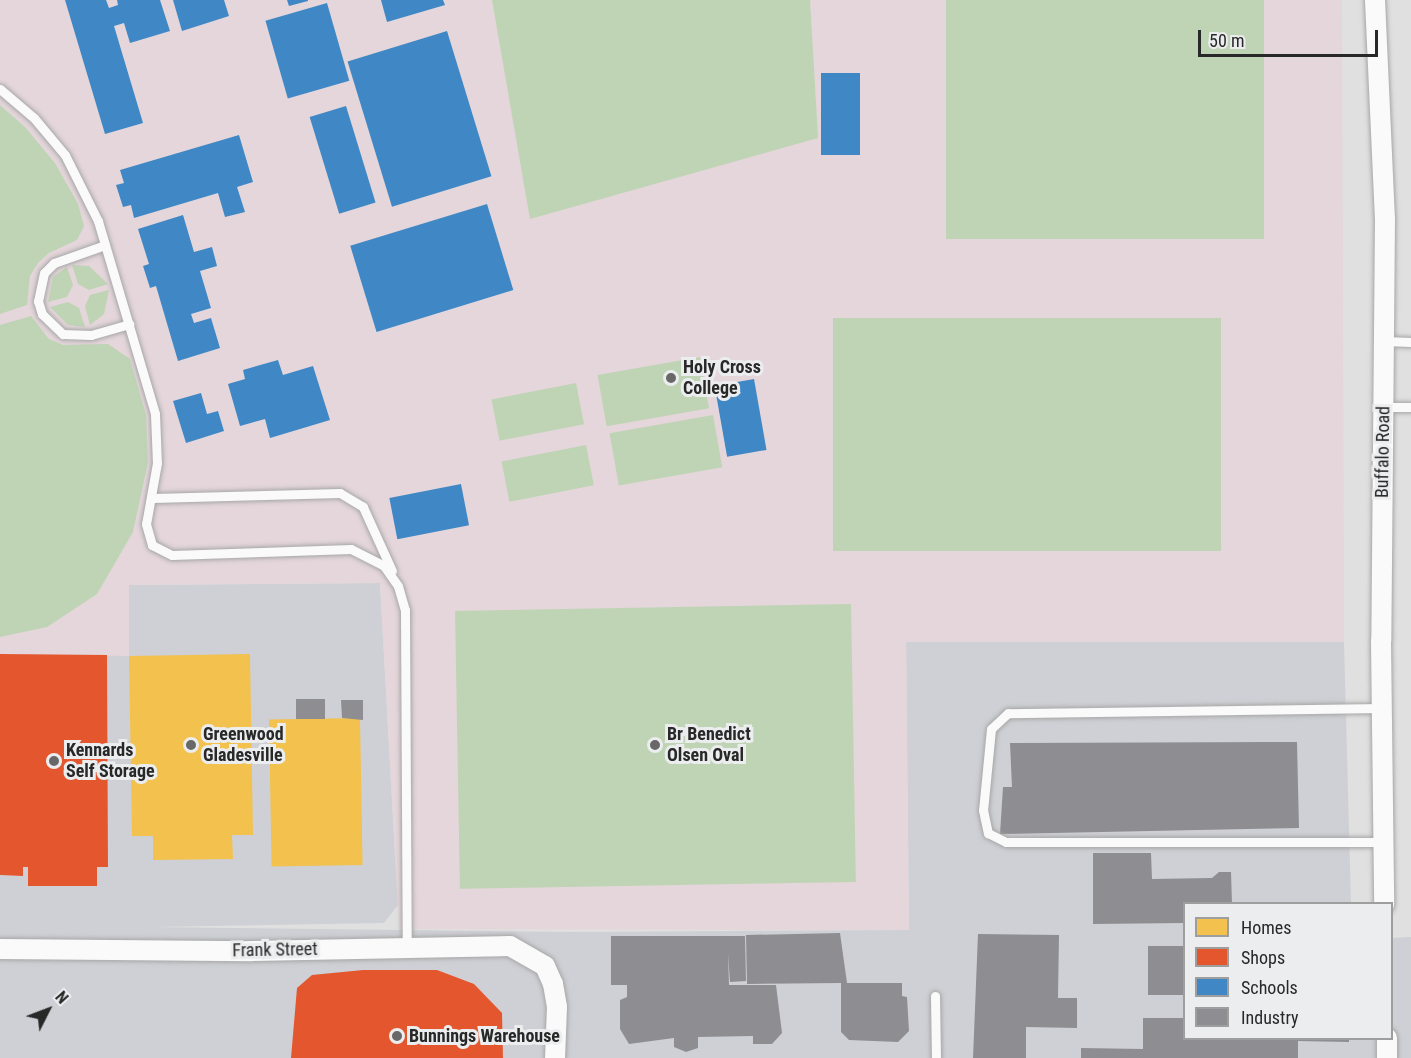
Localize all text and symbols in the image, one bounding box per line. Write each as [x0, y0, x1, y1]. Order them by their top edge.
scale bar [1201, 18, 1381, 56]
text: 50 m [1209, 30, 1244, 51]
place label: Holy Cross College [683, 357, 761, 400]
marker: Holy Cross College [664, 371, 678, 385]
street label: Buffalo Road [1371, 406, 1395, 498]
place label: Greenwood Gladesville [203, 724, 284, 766]
place label: Br Benedict Olsen Oval [667, 724, 751, 766]
marker: Greenwood Gladesville [184, 738, 198, 752]
marker: Br Benedict Olsen Oval [648, 738, 662, 752]
place label: Kennards Self Storage [66, 740, 155, 783]
marker: Kennards Self Storage [47, 754, 61, 768]
legend [1183, 902, 1393, 1040]
text: Homes [1241, 917, 1291, 938]
street label: Frank Street [232, 938, 318, 962]
text: Shops [1241, 947, 1285, 968]
text: Schools [1241, 977, 1298, 998]
north arrow [18, 980, 78, 1040]
text: N [51, 988, 72, 1008]
text: Industry [1241, 1007, 1299, 1028]
place label: Bunnings Warehouse [409, 1025, 560, 1047]
marker: Bunnings Warehouse [390, 1029, 404, 1043]

